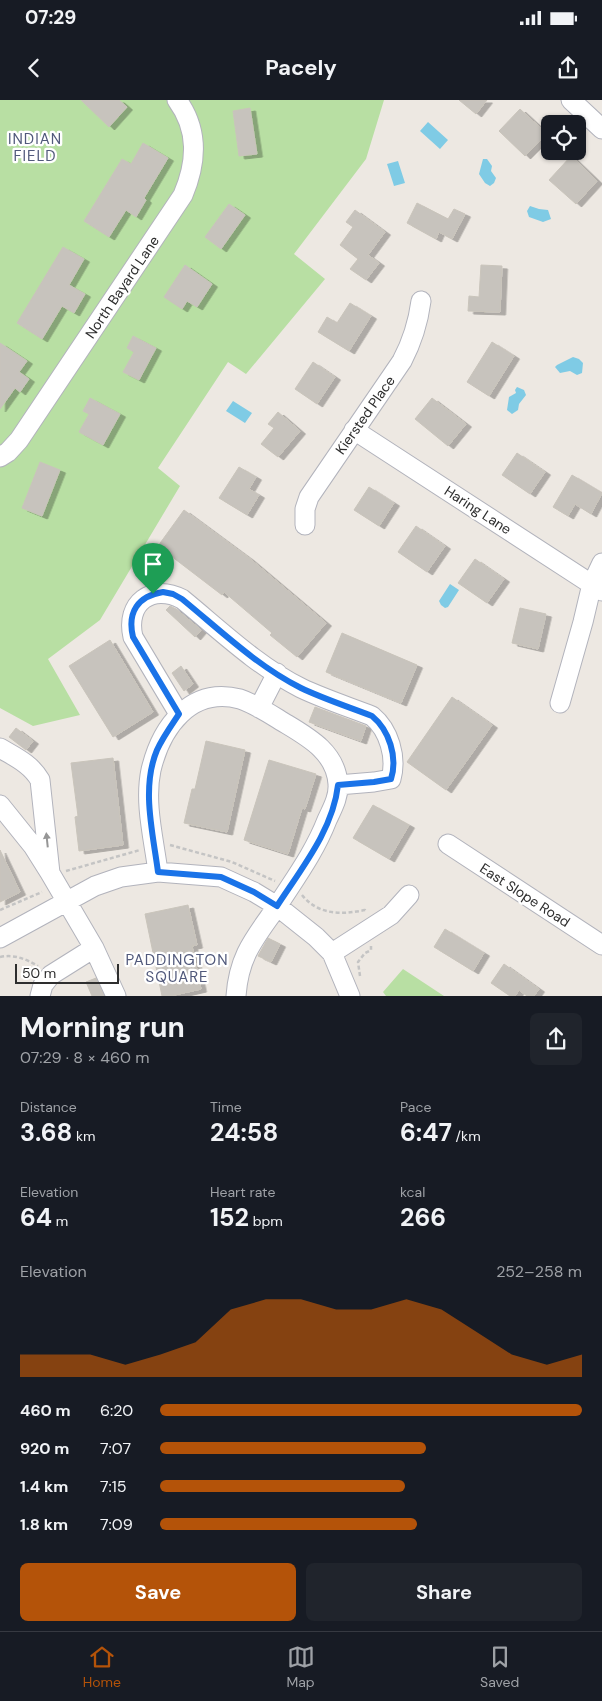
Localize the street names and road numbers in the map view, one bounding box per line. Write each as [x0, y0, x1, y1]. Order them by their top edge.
street label: North Bayard Lane [81, 232, 163, 342]
street label: Kiersted Place [331, 372, 399, 458]
street label: Haring Lane [441, 482, 515, 538]
street label: East Slope Road [476, 859, 574, 931]

